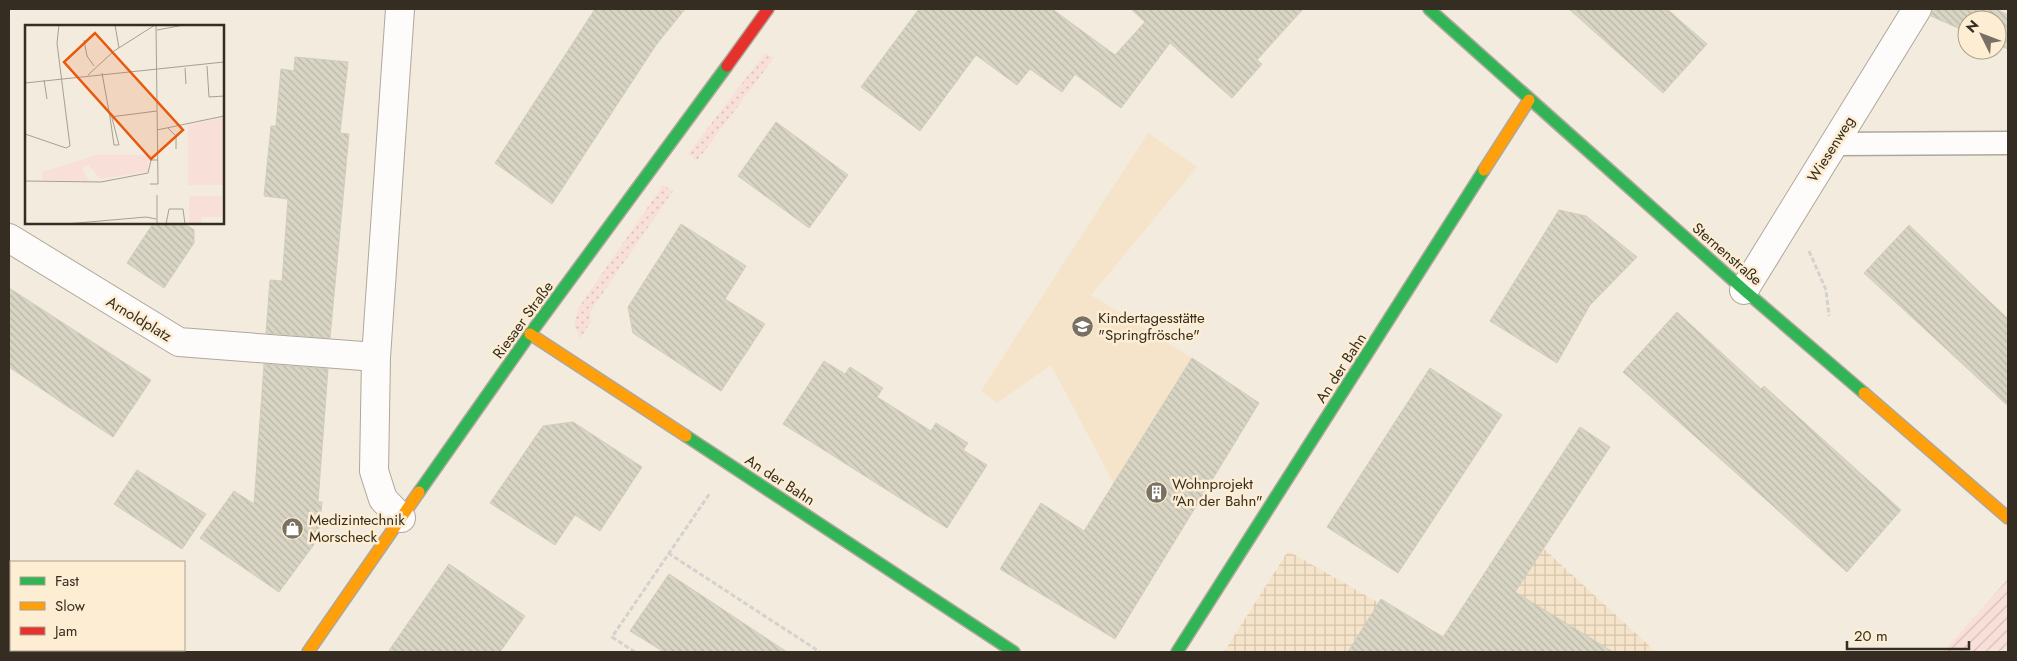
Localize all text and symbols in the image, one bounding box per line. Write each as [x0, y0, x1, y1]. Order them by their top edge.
north arrow [1957, 10, 2007, 60]
text: N [1961, 15, 1983, 37]
inset map [25, 25, 224, 224]
street label: Wiesenweg [1802, 112, 1860, 186]
street label: Sternenstraße [1687, 217, 1767, 291]
street label: Riesaer Straße [487, 276, 559, 363]
street label: Arnoldplatz [102, 291, 176, 347]
place label: Kindertagesstätte "Springfrösche" [1098, 307, 1205, 346]
school or university icon: Kindertagesstätte "Springfrösche" [1070, 315, 1094, 339]
street label: An der Bahn [1310, 329, 1372, 407]
street label: An der Bahn [741, 449, 819, 511]
place label: Wohnprojekt "An der Bahn" [1172, 473, 1263, 512]
building icon: Wohnprojekt "An der Bahn" [1144, 481, 1168, 505]
place label: Medizintechnik Morscheck [309, 509, 405, 548]
shop icon: Medizintechnik Morscheck [281, 517, 305, 541]
legend [10, 561, 185, 651]
text: Fast [55, 570, 79, 592]
text: Slow [55, 595, 86, 617]
scale bar [1847, 618, 1970, 650]
text: Jam [53, 620, 78, 642]
text: 20 m [1854, 625, 1888, 647]

